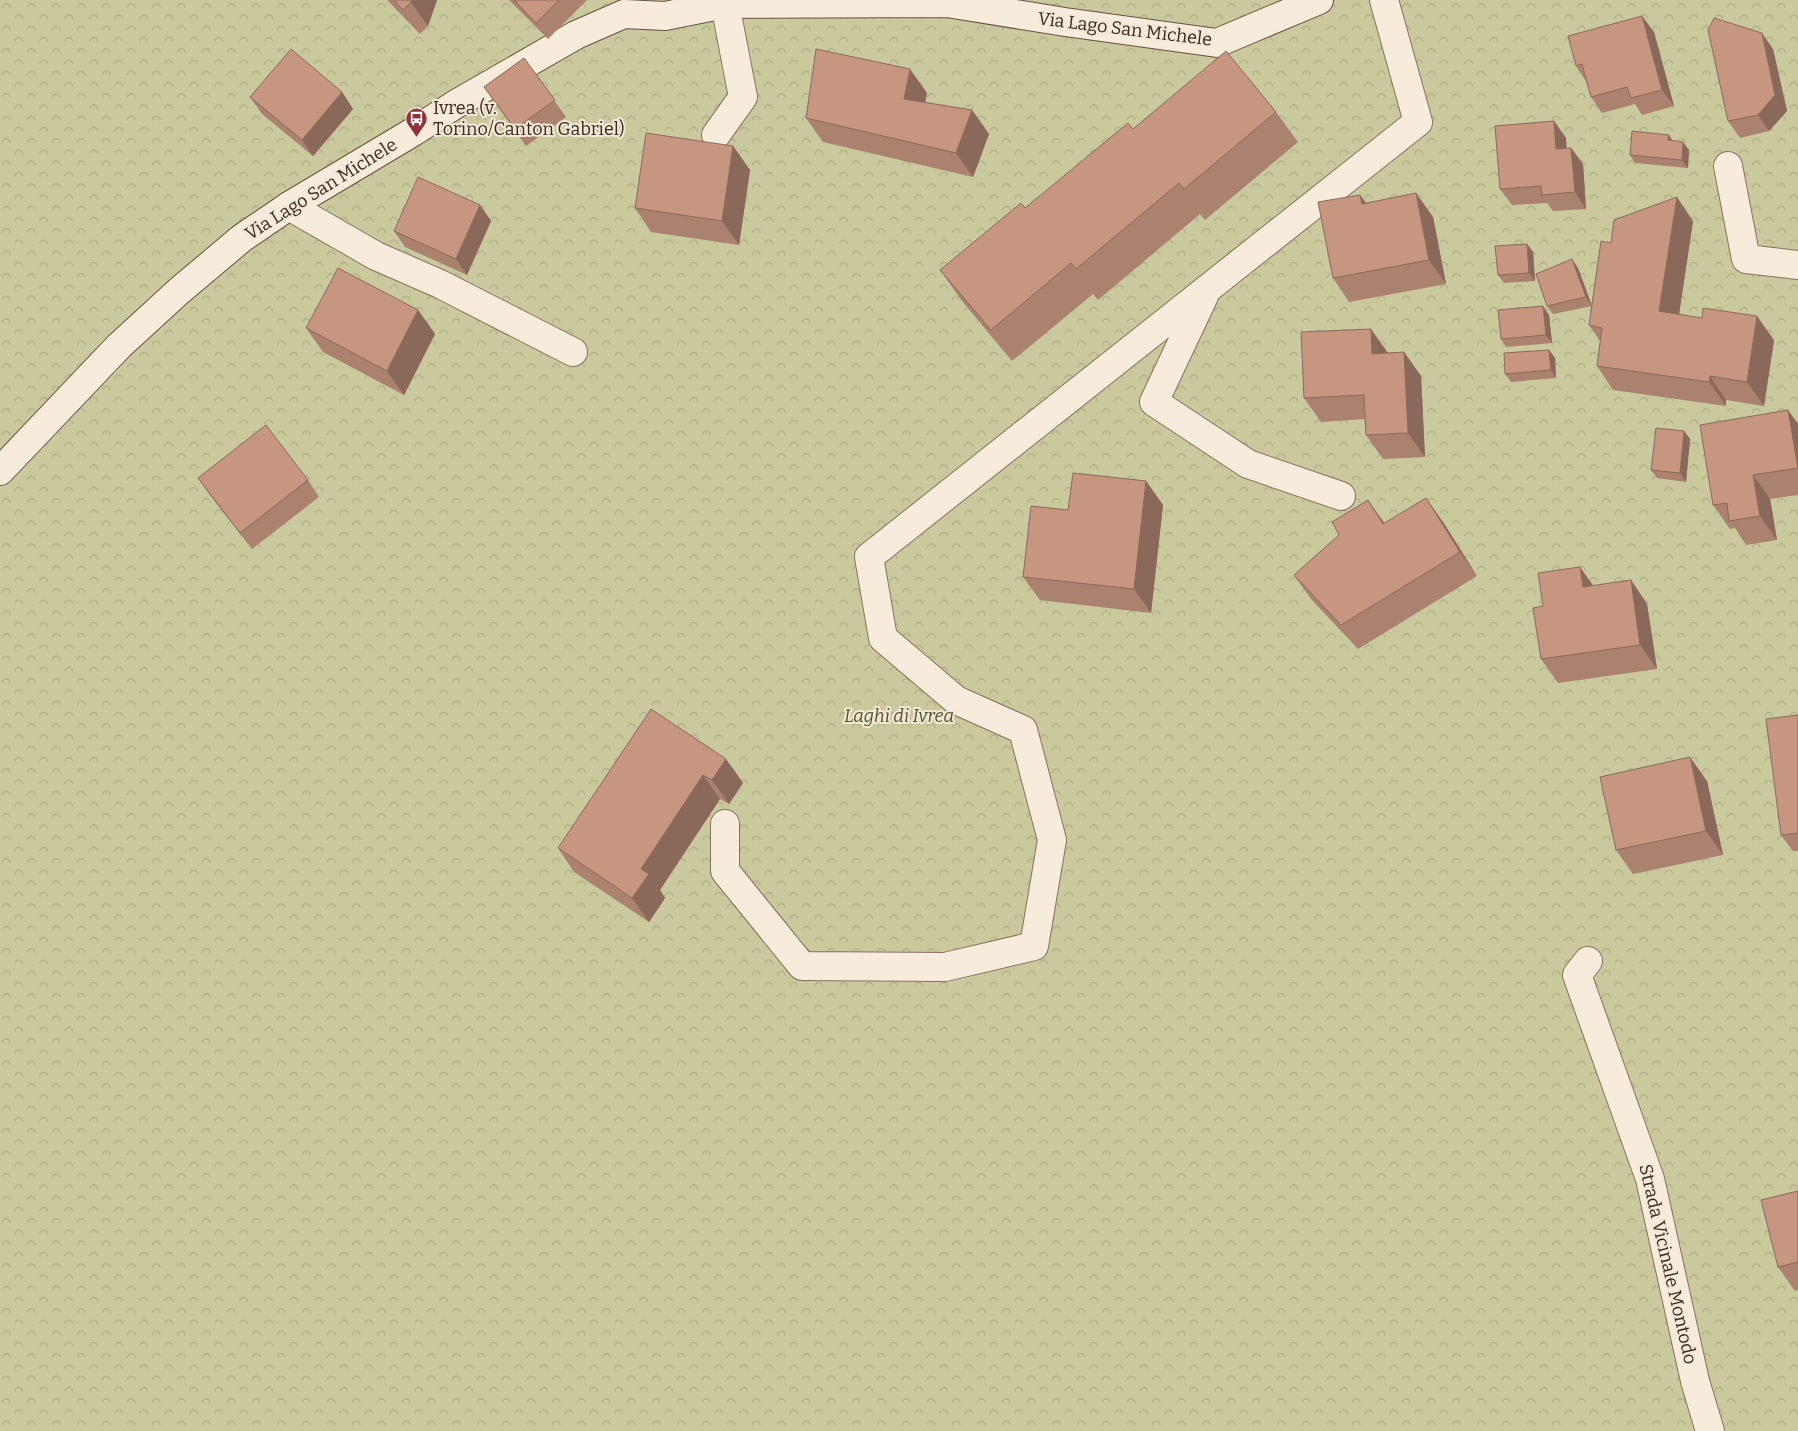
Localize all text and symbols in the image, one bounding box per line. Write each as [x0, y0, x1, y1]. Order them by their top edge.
street label: Via Lago San Michele [1037, 7, 1213, 51]
place label: Ivrea (v. Torino/Canton Gabriel) [433, 97, 625, 140]
bus stop icon: Ivrea (v. Torino/Canton Gabriel) [405, 106, 429, 137]
street label: Via Lago San Michele [241, 133, 401, 245]
park label: Laghi di Ivrea [844, 705, 954, 727]
street label: Strada Vicinale Montodo [1634, 1162, 1702, 1366]

